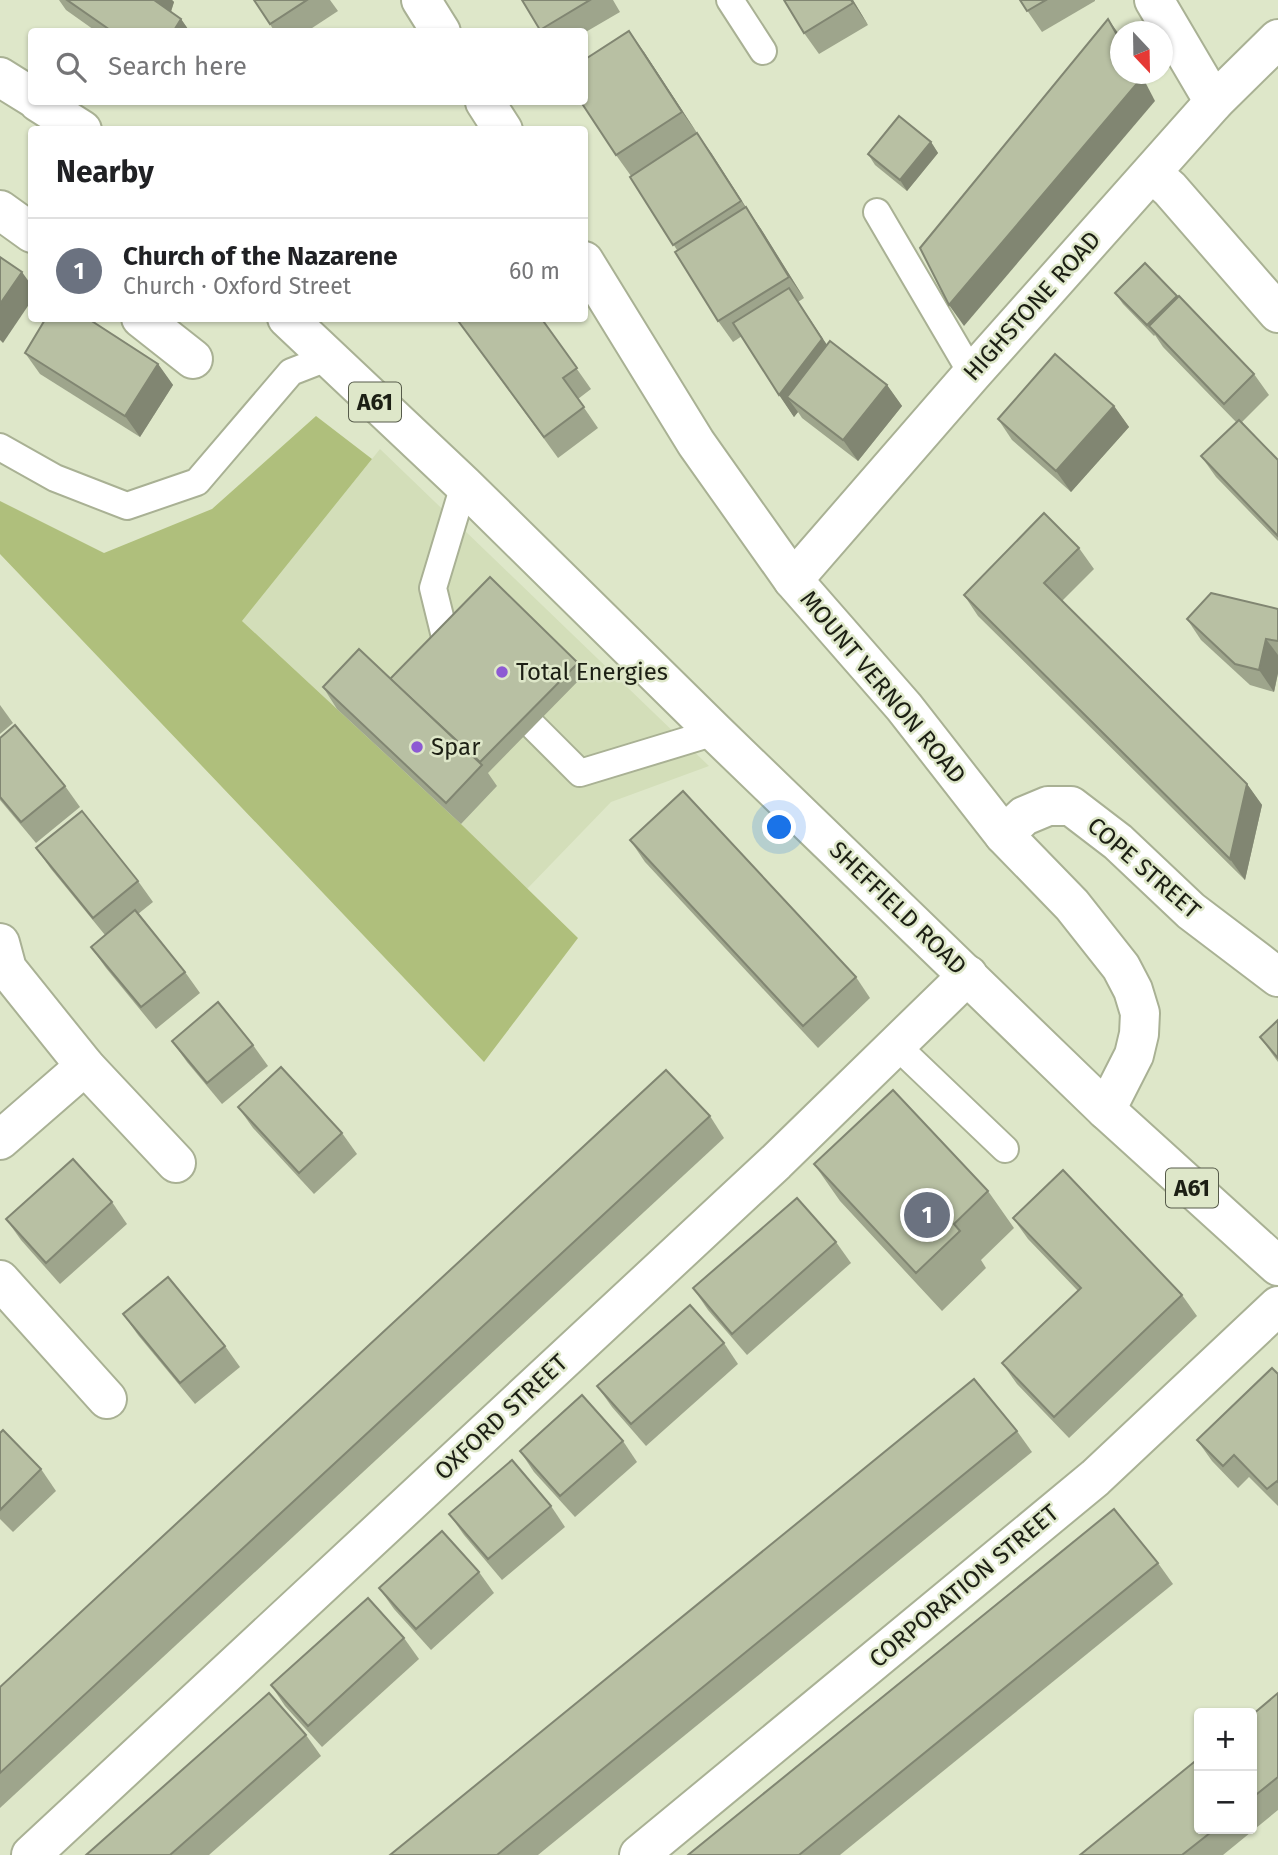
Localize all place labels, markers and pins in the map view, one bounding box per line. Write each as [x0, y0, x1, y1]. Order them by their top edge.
place label: Total Energies [516, 658, 668, 686]
marker: Total Energies [494, 664, 510, 680]
place label: Spar [431, 733, 481, 761]
marker: Spar [409, 739, 425, 755]
pin: 1 [904, 1189, 950, 1241]

